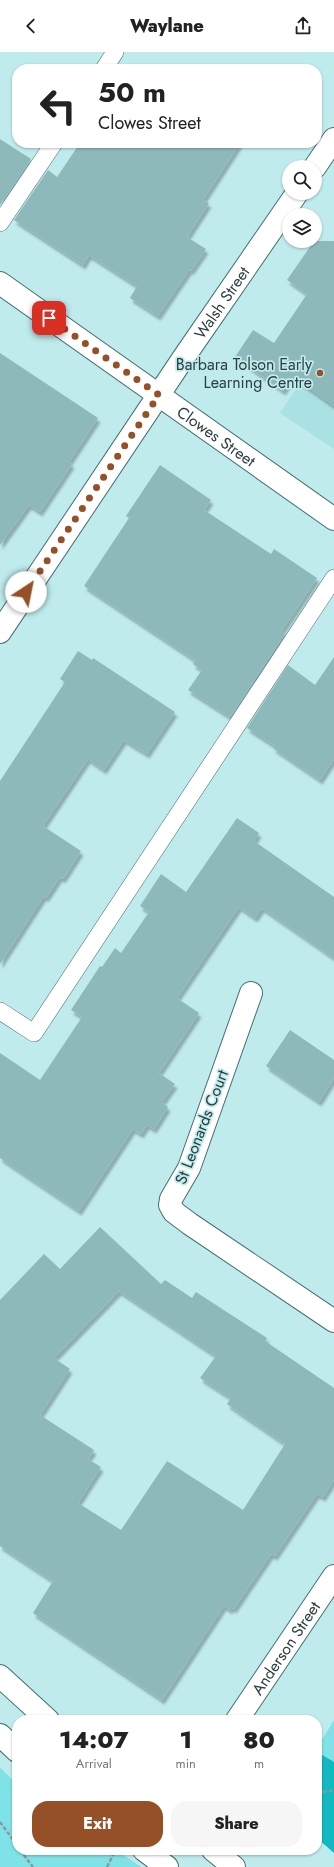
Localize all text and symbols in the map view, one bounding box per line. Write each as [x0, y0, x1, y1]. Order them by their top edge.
text: Waylane [130, 13, 204, 39]
icon: back [20, 15, 42, 37]
icon: share [292, 15, 314, 37]
text: 50 m [98, 72, 166, 113]
icon: left [32, 80, 84, 132]
text: Clowes Street [98, 110, 201, 136]
map controls [282, 160, 322, 248]
button: search [282, 160, 322, 200]
button: layers [282, 208, 322, 248]
street label: Walsh Street [189, 262, 255, 344]
pin [32, 301, 66, 335]
icon: arrive [38, 307, 60, 329]
place label: Barbara Tolson Early Learning Centre [176, 353, 313, 394]
marker: Barbara Tolson Early Learning Centre [315, 368, 325, 378]
street label: Clowes Street [172, 401, 260, 472]
position arrow [5, 571, 47, 613]
street label: St Leonards Court [169, 1066, 234, 1188]
street label: Anderson Street [246, 1597, 326, 1700]
text: 14:07 [59, 1722, 129, 1757]
text: 1 [179, 1722, 192, 1757]
text: 80 [243, 1722, 275, 1757]
text: Arrival [76, 1754, 112, 1773]
text: min [176, 1754, 196, 1773]
text: m [254, 1754, 264, 1773]
button: Exit [32, 1801, 163, 1847]
button: Share [171, 1801, 302, 1847]

